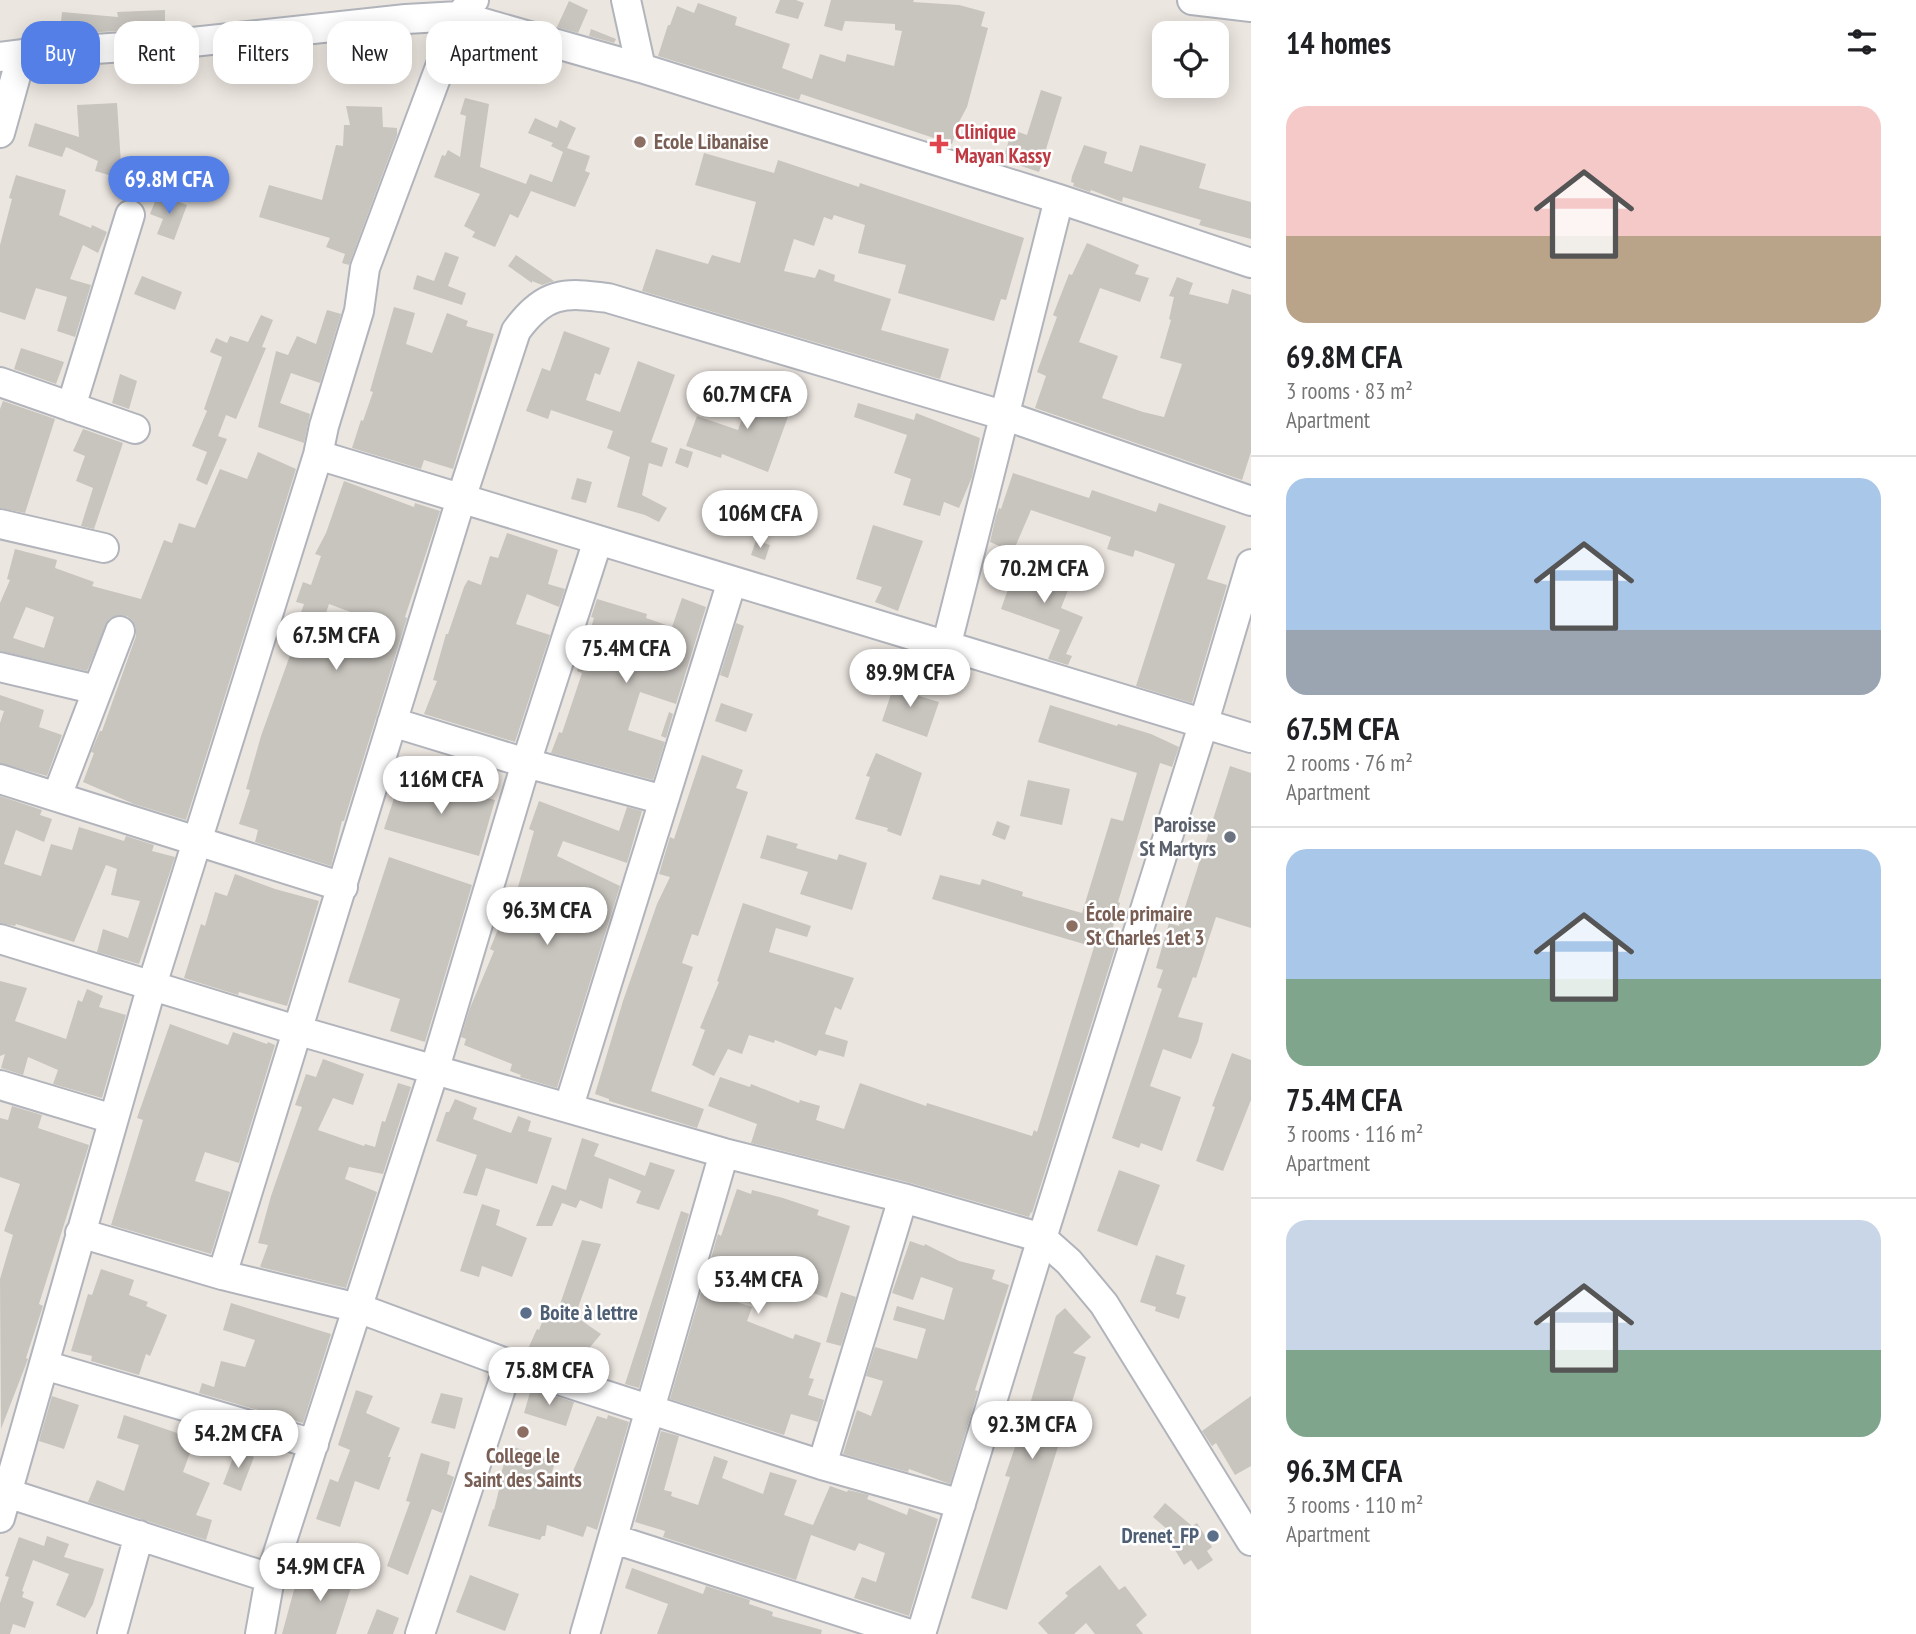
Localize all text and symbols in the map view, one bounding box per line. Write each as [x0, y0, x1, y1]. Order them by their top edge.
chip: Buy [21, 21, 100, 84]
chip: Rent [114, 21, 199, 84]
chip: Filters [213, 21, 313, 84]
chip: New [327, 21, 412, 84]
chip: Apartment [426, 21, 562, 84]
map controls [1152, 21, 1229, 98]
button: locate [1152, 21, 1229, 98]
text: 14 homes [1286, 23, 1391, 62]
icon: filters [1843, 23, 1881, 61]
place label: Clinique Mayan Kassy [955, 118, 1051, 169]
place label: Ecole Libanaise [654, 128, 769, 155]
marker: Ecole Libanaise [632, 134, 648, 150]
marker: Clinique Mayan Kassy [929, 134, 949, 154]
icon: home [1521, 151, 1647, 277]
pin: 69.8M CFA [89, 156, 249, 216]
text: 69.8M CFA [124, 164, 214, 193]
text: 69.8M CFA [1286, 337, 1402, 376]
pin: 60.7M CFA [667, 372, 827, 431]
text: 3 rooms · 83 m² [1286, 376, 1413, 405]
text: 60.7M CFA [702, 379, 792, 408]
text: Apartment [1286, 405, 1370, 434]
pin: 106M CFA [688, 490, 832, 550]
text: 106M CFA [718, 498, 802, 527]
icon: home [1521, 523, 1647, 649]
pin: 70.2M CFA [964, 546, 1124, 605]
text: 70.2M CFA [999, 553, 1089, 582]
pin: 67.5M CFA [256, 612, 416, 672]
text: 67.5M CFA [293, 620, 379, 649]
pin: 75.4M CFA [546, 626, 706, 685]
text: 75.4M CFA [581, 633, 671, 662]
pin: 89.9M CFA [830, 650, 990, 709]
text: 89.9M CFA [865, 657, 955, 686]
text: 67.5M CFA [1286, 709, 1399, 748]
text: 2 rooms · 76 m² [1286, 748, 1413, 777]
pin: 116M CFA [369, 756, 513, 816]
text: 116M CFA [399, 764, 483, 793]
text: Apartment [1286, 777, 1370, 806]
place label: Paroisse St Martyrs [1139, 811, 1216, 862]
marker: Paroisse St Martyrs [1222, 829, 1238, 845]
pin: 96.3M CFA [467, 888, 627, 947]
icon: home [1521, 894, 1647, 1020]
text: 96.3M CFA [502, 895, 592, 924]
place label: École primaire St Charles 1et 3 [1086, 900, 1204, 951]
marker: École primaire St Charles 1et 3 [1064, 918, 1080, 934]
text: 75.4M CFA [1286, 1080, 1402, 1119]
text: 3 rooms · 116 m² [1286, 1119, 1423, 1148]
text: Apartment [1286, 1148, 1370, 1177]
pin: 53.4M CFA [678, 1256, 838, 1316]
text: 53.4M CFA [713, 1264, 803, 1293]
icon: home [1521, 1265, 1647, 1391]
place label: Boite à lettre [540, 1299, 638, 1326]
marker: Boite à lettre [518, 1305, 534, 1321]
pin: 75.8M CFA [469, 1348, 629, 1407]
text: 75.8M CFA [504, 1355, 594, 1384]
pin: 92.3M CFA [952, 1402, 1112, 1461]
text: 92.3M CFA [987, 1409, 1077, 1438]
pin: 54.2M CFA [158, 1410, 318, 1470]
text: 54.2M CFA [193, 1418, 283, 1447]
marker: College le Saint des Saints [515, 1424, 531, 1440]
place label: College le Saint des Saints [464, 1442, 582, 1493]
text: 96.3M CFA [1286, 1451, 1402, 1490]
text: 3 rooms · 110 m² [1286, 1490, 1423, 1519]
text: Apartment [1286, 1519, 1370, 1548]
place label: Drenet_FP [1121, 1522, 1199, 1549]
marker: Drenet_FP [1205, 1528, 1221, 1544]
pin: 54.9M CFA [240, 1544, 400, 1603]
text: 54.9M CFA [275, 1551, 365, 1580]

